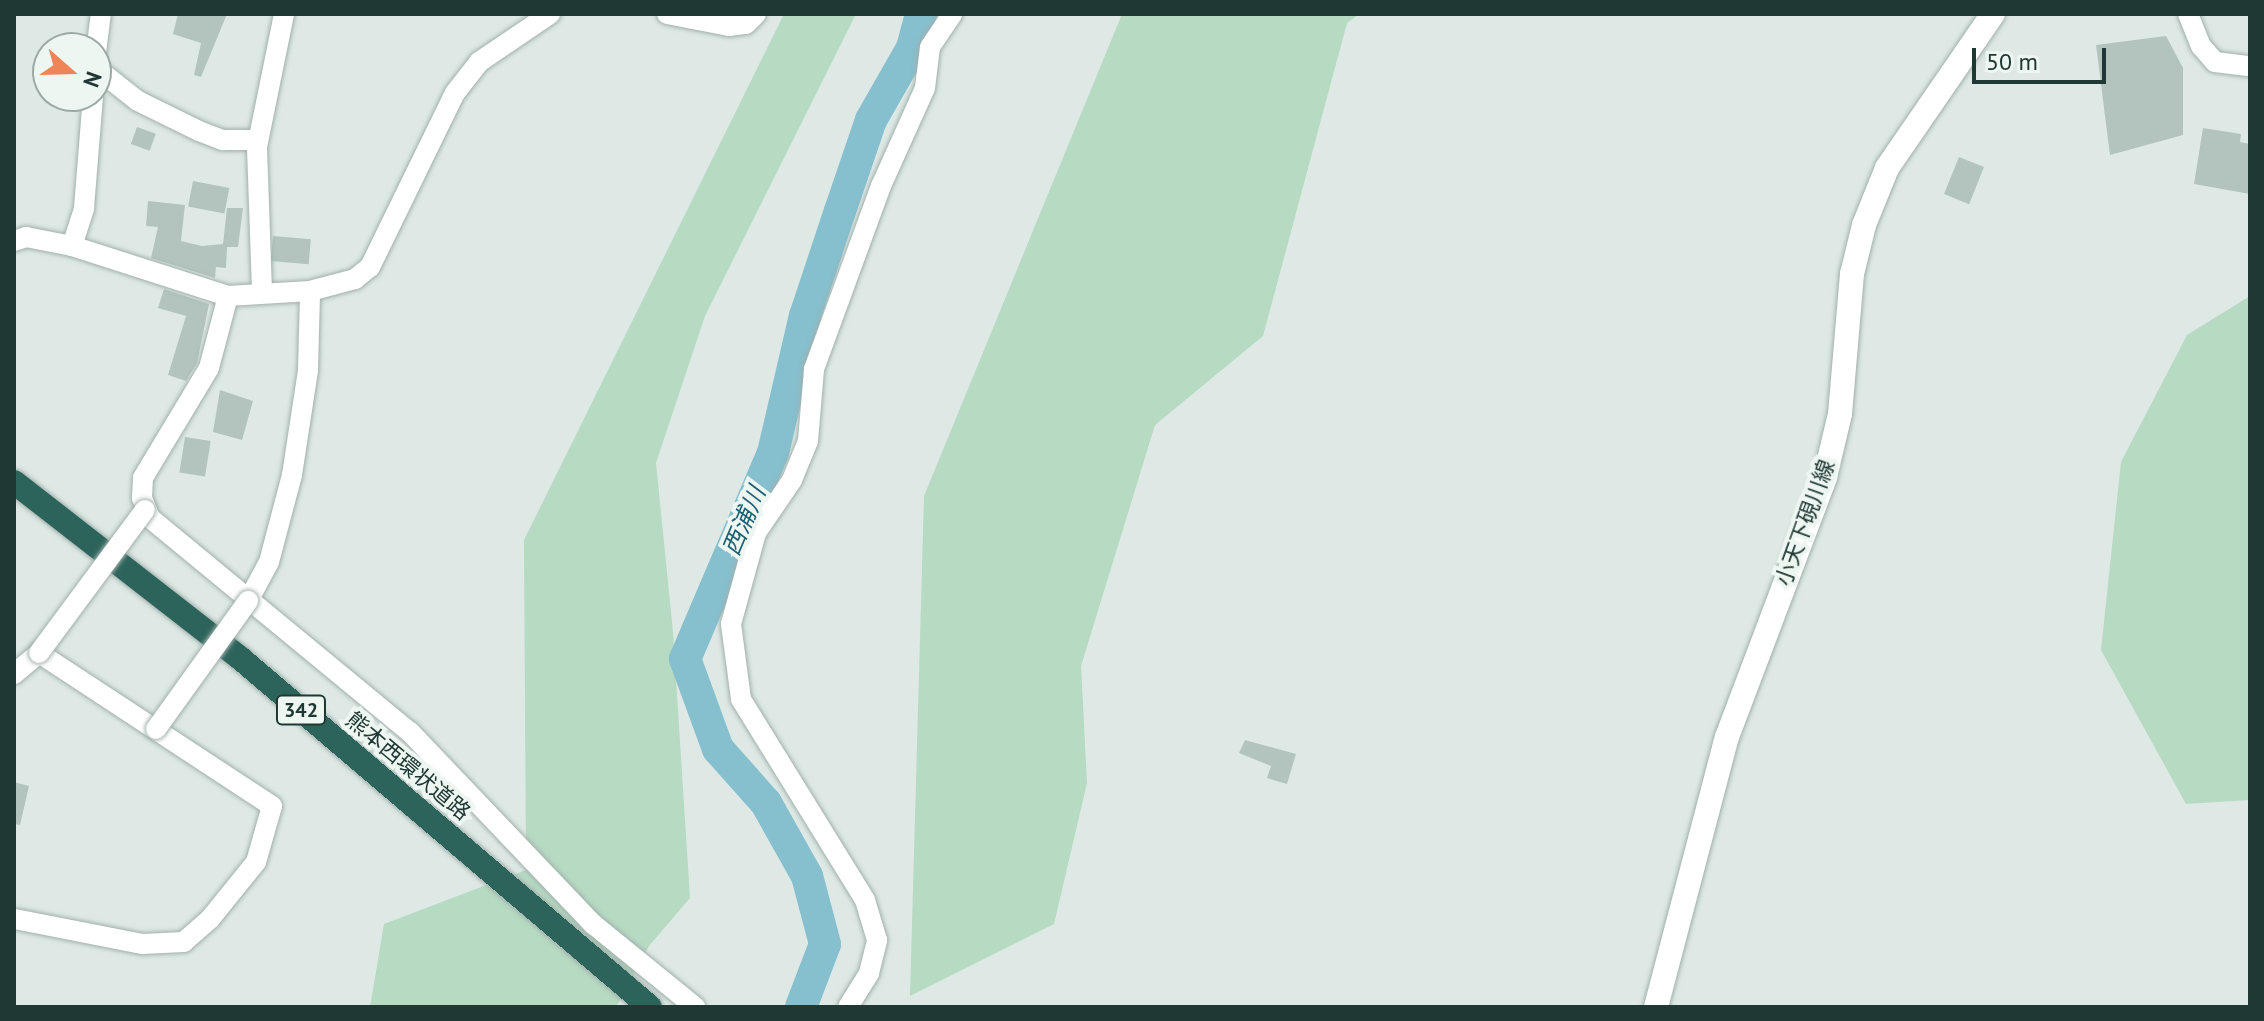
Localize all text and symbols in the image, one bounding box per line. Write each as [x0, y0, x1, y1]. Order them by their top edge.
north arrow [32, 32, 112, 112]
scale bar [1976, 32, 2110, 82]
text: 50 m [1986, 46, 2038, 77]
text: N [77, 68, 108, 91]
street label: 小天下硯川線 [1770, 456, 1840, 590]
water label: 西浦川 [717, 482, 771, 560]
road number: 342 [275, 694, 327, 726]
street label: 熊本西環状道路 [341, 706, 475, 826]

